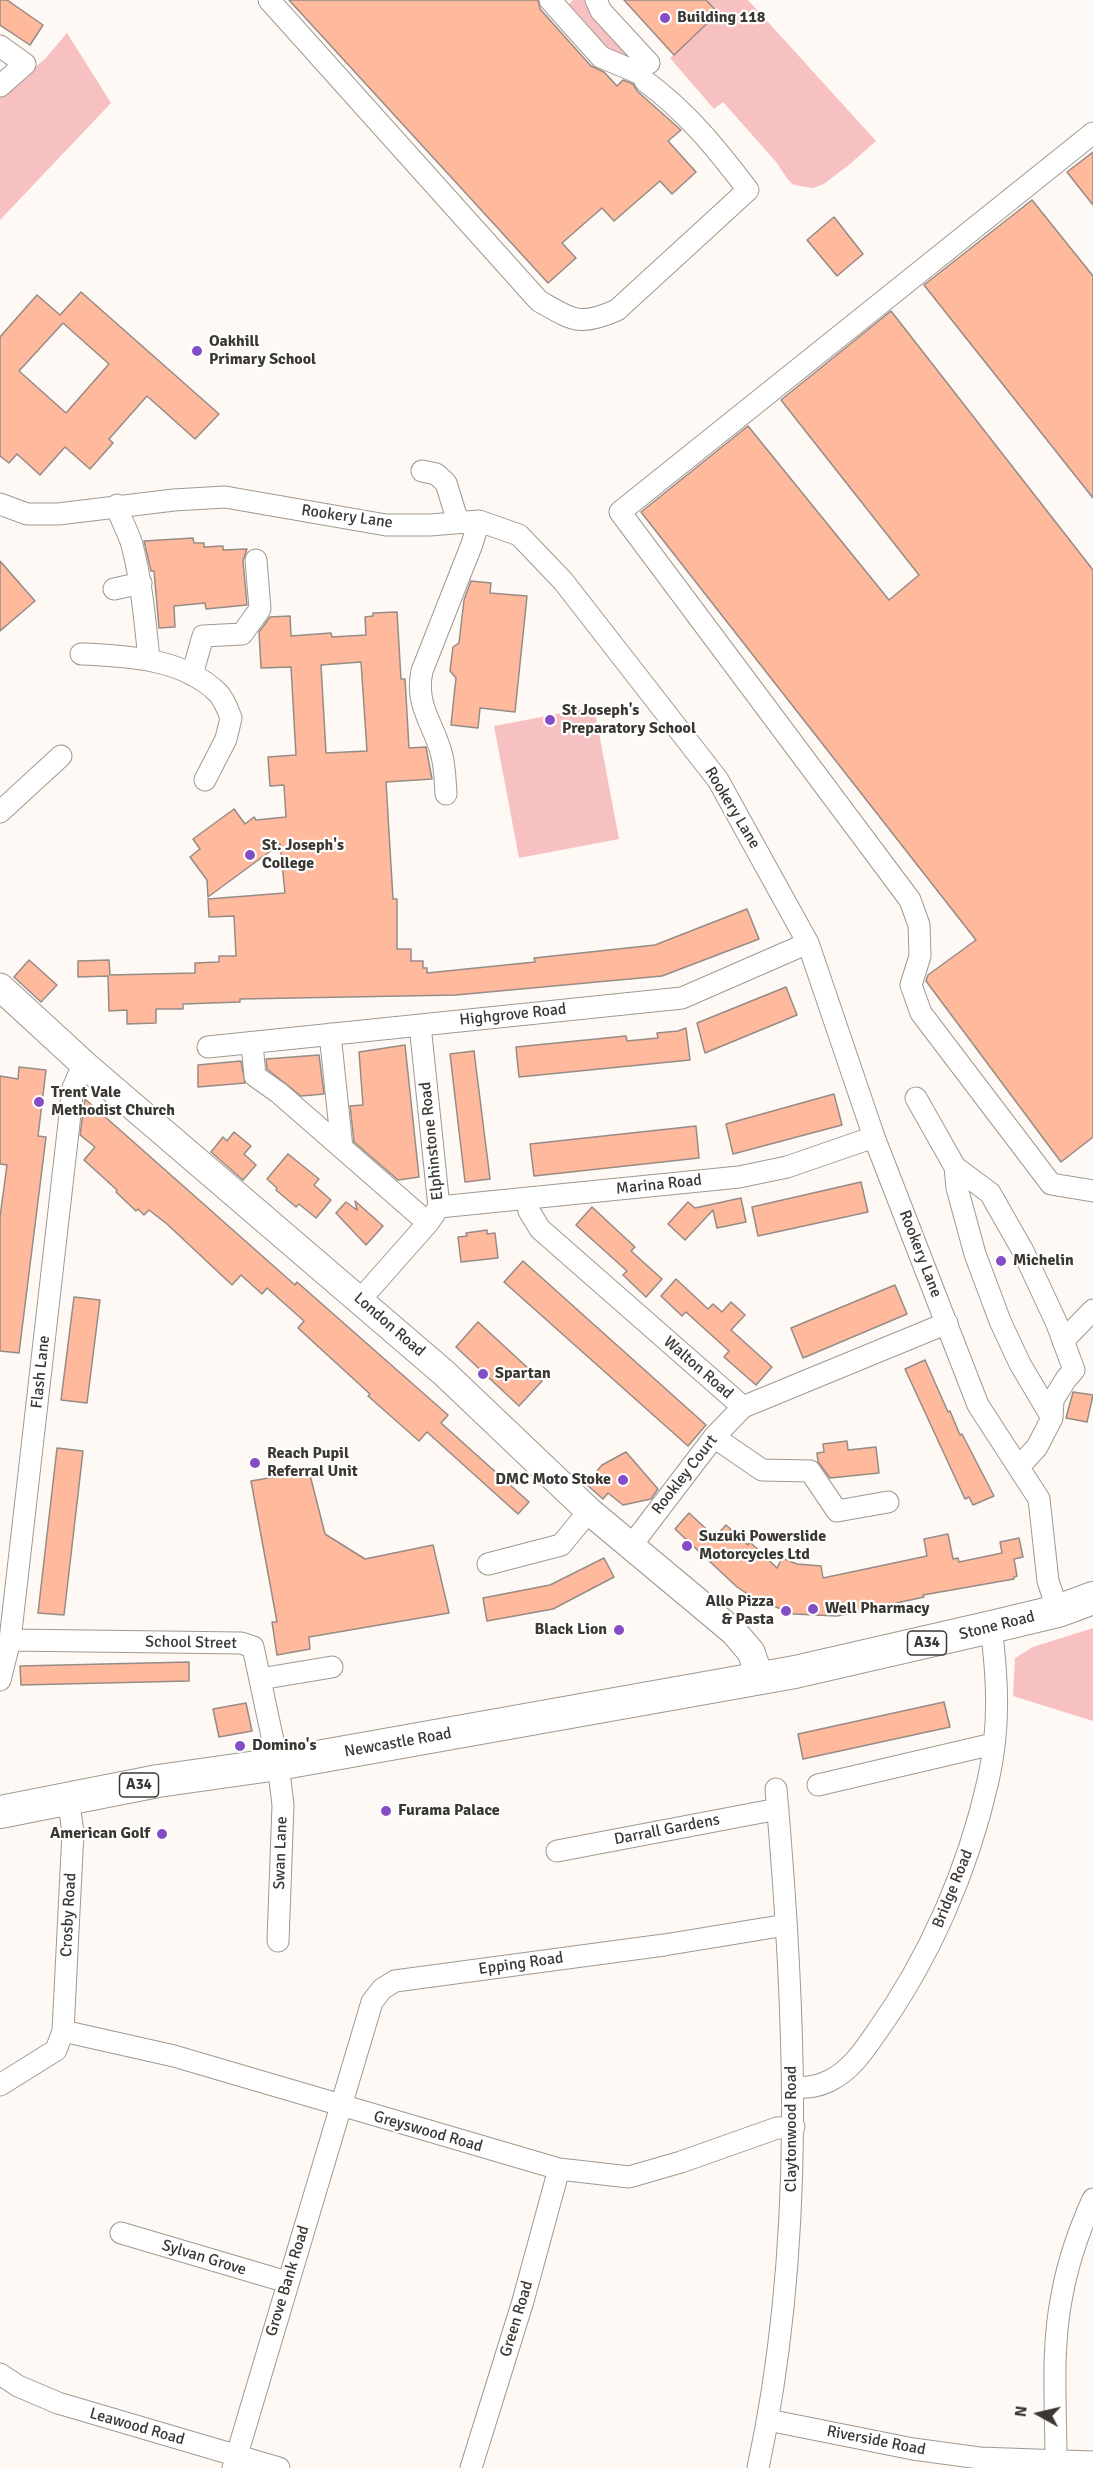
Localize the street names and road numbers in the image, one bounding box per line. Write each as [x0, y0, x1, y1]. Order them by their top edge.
street label: Rookery Lane [300, 501, 394, 533]
street label: Rookery Lane [700, 764, 764, 852]
street label: Highgrove Road [459, 1000, 567, 1030]
street label: Elphinstone Road [416, 1081, 448, 1201]
street label: Marina Road [615, 1171, 703, 1199]
street label: Rookery Lane [895, 1208, 945, 1300]
street label: London Road [349, 1289, 429, 1361]
street label: Walton Road [659, 1333, 737, 1403]
street label: Flash Lane [28, 1334, 54, 1410]
street label: Rookley Court [648, 1431, 722, 1519]
street label: Stone Road [957, 1607, 1037, 1645]
road number: A34 [908, 1631, 946, 1655]
street label: School Street [145, 1633, 237, 1653]
street label: Newcastle Road [343, 1724, 453, 1762]
road number: A34 [120, 1773, 158, 1797]
street label: Darrall Gardens [613, 1810, 721, 1850]
street label: Swan Lane [270, 1816, 292, 1890]
street label: Bridge Road [929, 1847, 977, 1931]
street label: Crosby Road [57, 1872, 81, 1958]
street label: Epping Road [477, 1949, 565, 1979]
street label: Claytonwood Road [782, 2066, 802, 2192]
street label: Greyswood Road [371, 2107, 485, 2157]
street label: Grove Bank Road [262, 2223, 314, 2339]
street label: Sylvan Grove [159, 2236, 249, 2280]
street label: Green Road [496, 2279, 538, 2359]
street label: Leawood Road [87, 2404, 187, 2450]
street label: Riverside Road [825, 2422, 927, 2460]

